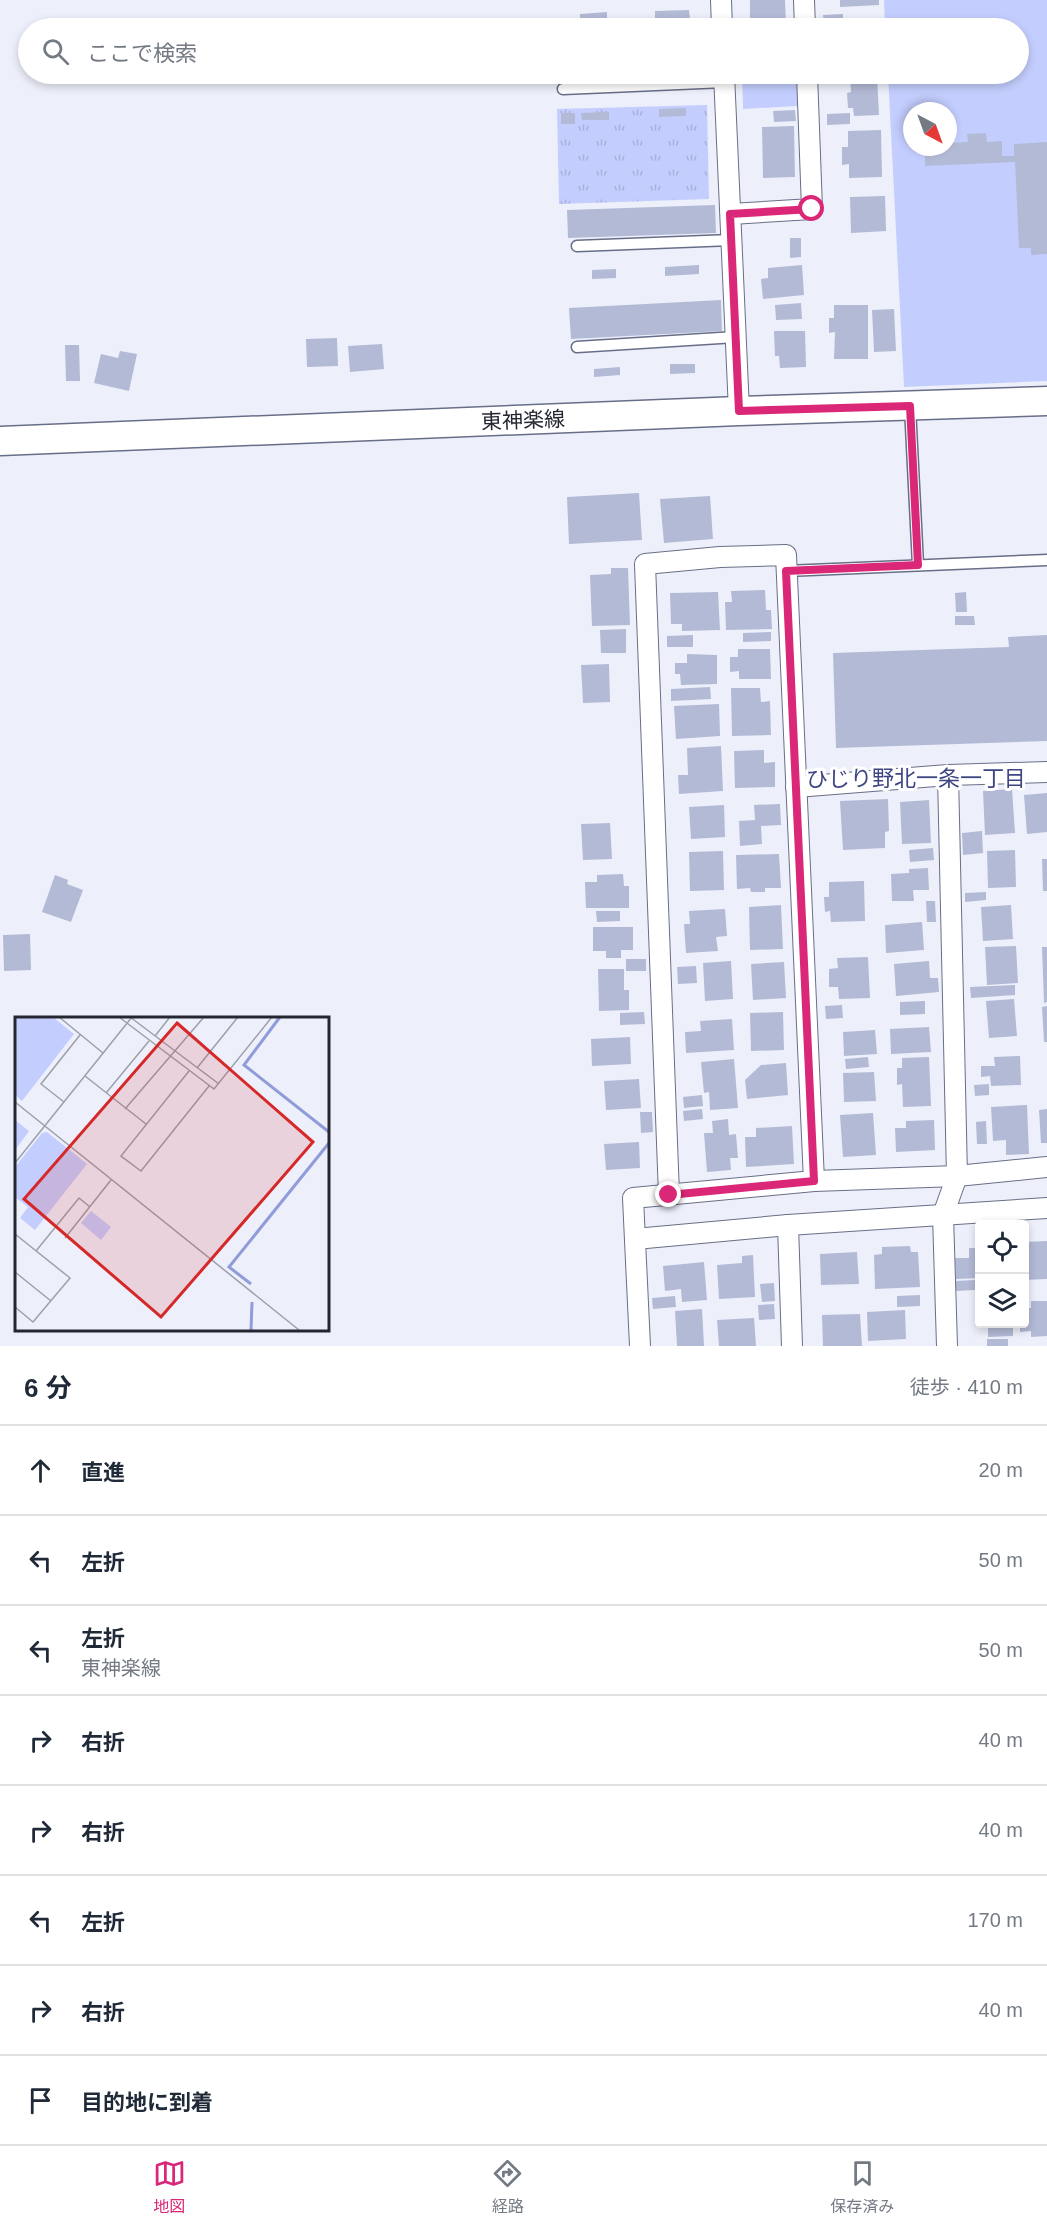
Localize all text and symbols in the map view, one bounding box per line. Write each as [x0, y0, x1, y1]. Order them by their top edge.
search box [18, 18, 1029, 84]
icon: search [39, 35, 72, 68]
text: ここで検索 [87, 41, 197, 66]
north arrow [903, 102, 957, 156]
route start [798, 195, 824, 221]
street label: 東神楽線 [481, 407, 565, 433]
district label: ひじり野北一条一丁目 [806, 766, 1026, 791]
inset map [15, 1017, 328, 1331]
route end [655, 1181, 681, 1207]
map controls [975, 1220, 1029, 1328]
button: locate [975, 1220, 1029, 1274]
button: layers [975, 1274, 1029, 1328]
text: 6 分 [24, 1373, 72, 1403]
text: 徒歩 · 410 m [910, 1376, 1023, 1398]
icon: ahead [24, 1454, 57, 1487]
text: 20 m [979, 1459, 1023, 1481]
text: 直進 [81, 1460, 125, 1485]
icon: left [24, 1544, 57, 1577]
text: 50 m [979, 1549, 1023, 1571]
text: 左折 [81, 1550, 125, 1575]
text: 左折 [81, 1626, 125, 1651]
icon: left [24, 1634, 57, 1667]
text: 50 m [979, 1639, 1023, 1661]
text: 東神楽線 [81, 1657, 161, 1679]
icon: right [24, 1724, 57, 1757]
text: 40 m [979, 1729, 1023, 1751]
text: 右折 [81, 1730, 125, 1755]
icon: right [24, 1814, 57, 1847]
text: 40 m [979, 1819, 1023, 1841]
text: 右折 [81, 1820, 125, 1845]
icon: left [24, 1904, 57, 1937]
text: 170 m [967, 1909, 1023, 1931]
text: 左折 [81, 1910, 125, 1935]
icon: right [24, 1994, 57, 2027]
text: 40 m [979, 1999, 1023, 2021]
text: 右折 [81, 2000, 125, 2025]
icon: arrive [24, 2084, 57, 2117]
text: 目的地に到着 [81, 2090, 213, 2115]
tab: 地図 [153, 2157, 186, 2217]
tab: 経路 [491, 2157, 524, 2217]
tab: 保存済み [830, 2157, 894, 2217]

